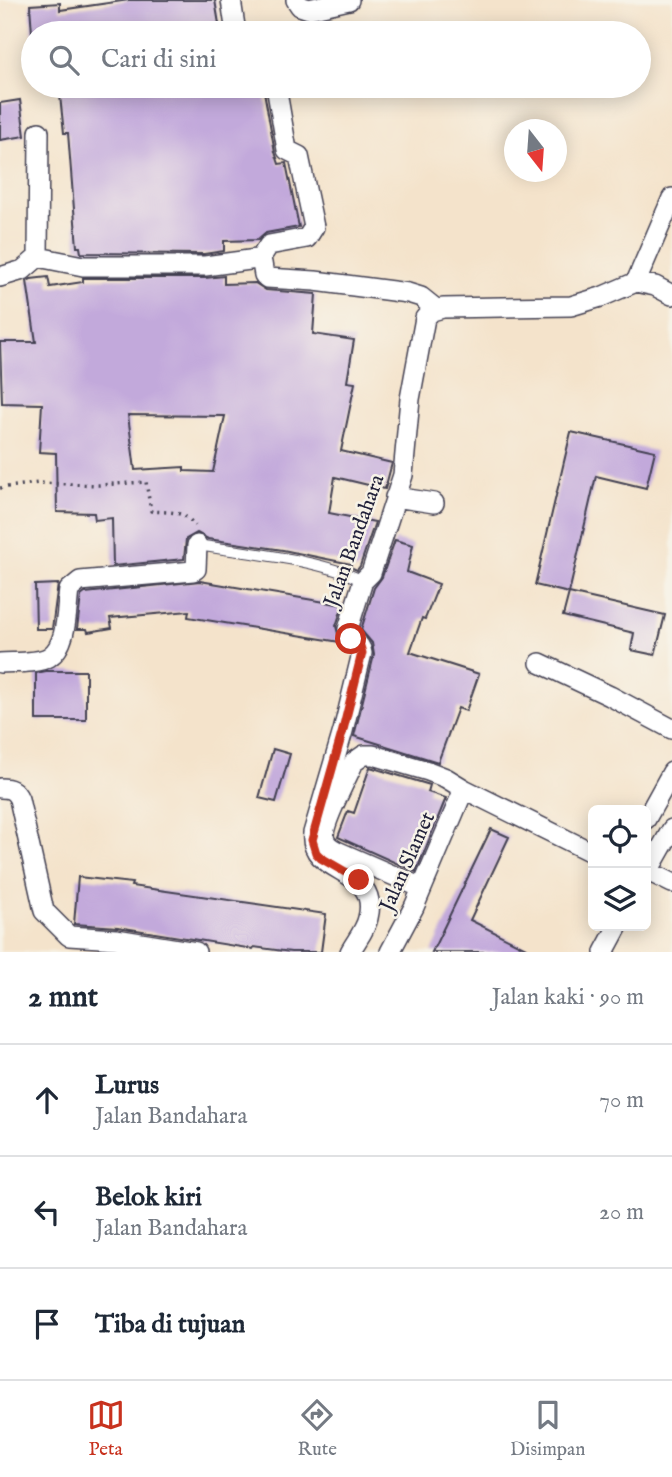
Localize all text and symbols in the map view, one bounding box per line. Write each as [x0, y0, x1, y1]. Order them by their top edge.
search box [21, 21, 651, 98]
icon: search [45, 41, 83, 79]
text: Cari di sini [101, 43, 216, 76]
north arrow [504, 119, 567, 182]
street label: Jalan Bandahara [318, 470, 392, 613]
route start [335, 623, 366, 654]
map controls [588, 805, 651, 931]
button: locate [588, 805, 651, 868]
street label: Jalan Slamet [373, 808, 442, 918]
route end [343, 864, 374, 895]
button: layers [588, 868, 651, 931]
text: 2 mnt [28, 979, 98, 1017]
text: Jalan kaki · 90 m [492, 983, 644, 1012]
text: Lurus [95, 1069, 159, 1102]
icon: ahead [28, 1081, 66, 1119]
text: 70 m [599, 1086, 644, 1115]
text: Jalan Bandahara [95, 1102, 247, 1131]
text: Belok kiri [95, 1181, 202, 1214]
icon: left [28, 1193, 66, 1231]
text: 20 m [599, 1198, 644, 1227]
text: Jalan Bandahara [95, 1214, 247, 1243]
icon: arrive [28, 1305, 66, 1343]
text: Tiba di tujuan [95, 1308, 245, 1341]
tab: Peta [87, 1396, 125, 1462]
tab: Rute [298, 1396, 337, 1462]
tab: Disimpan [510, 1396, 585, 1462]

